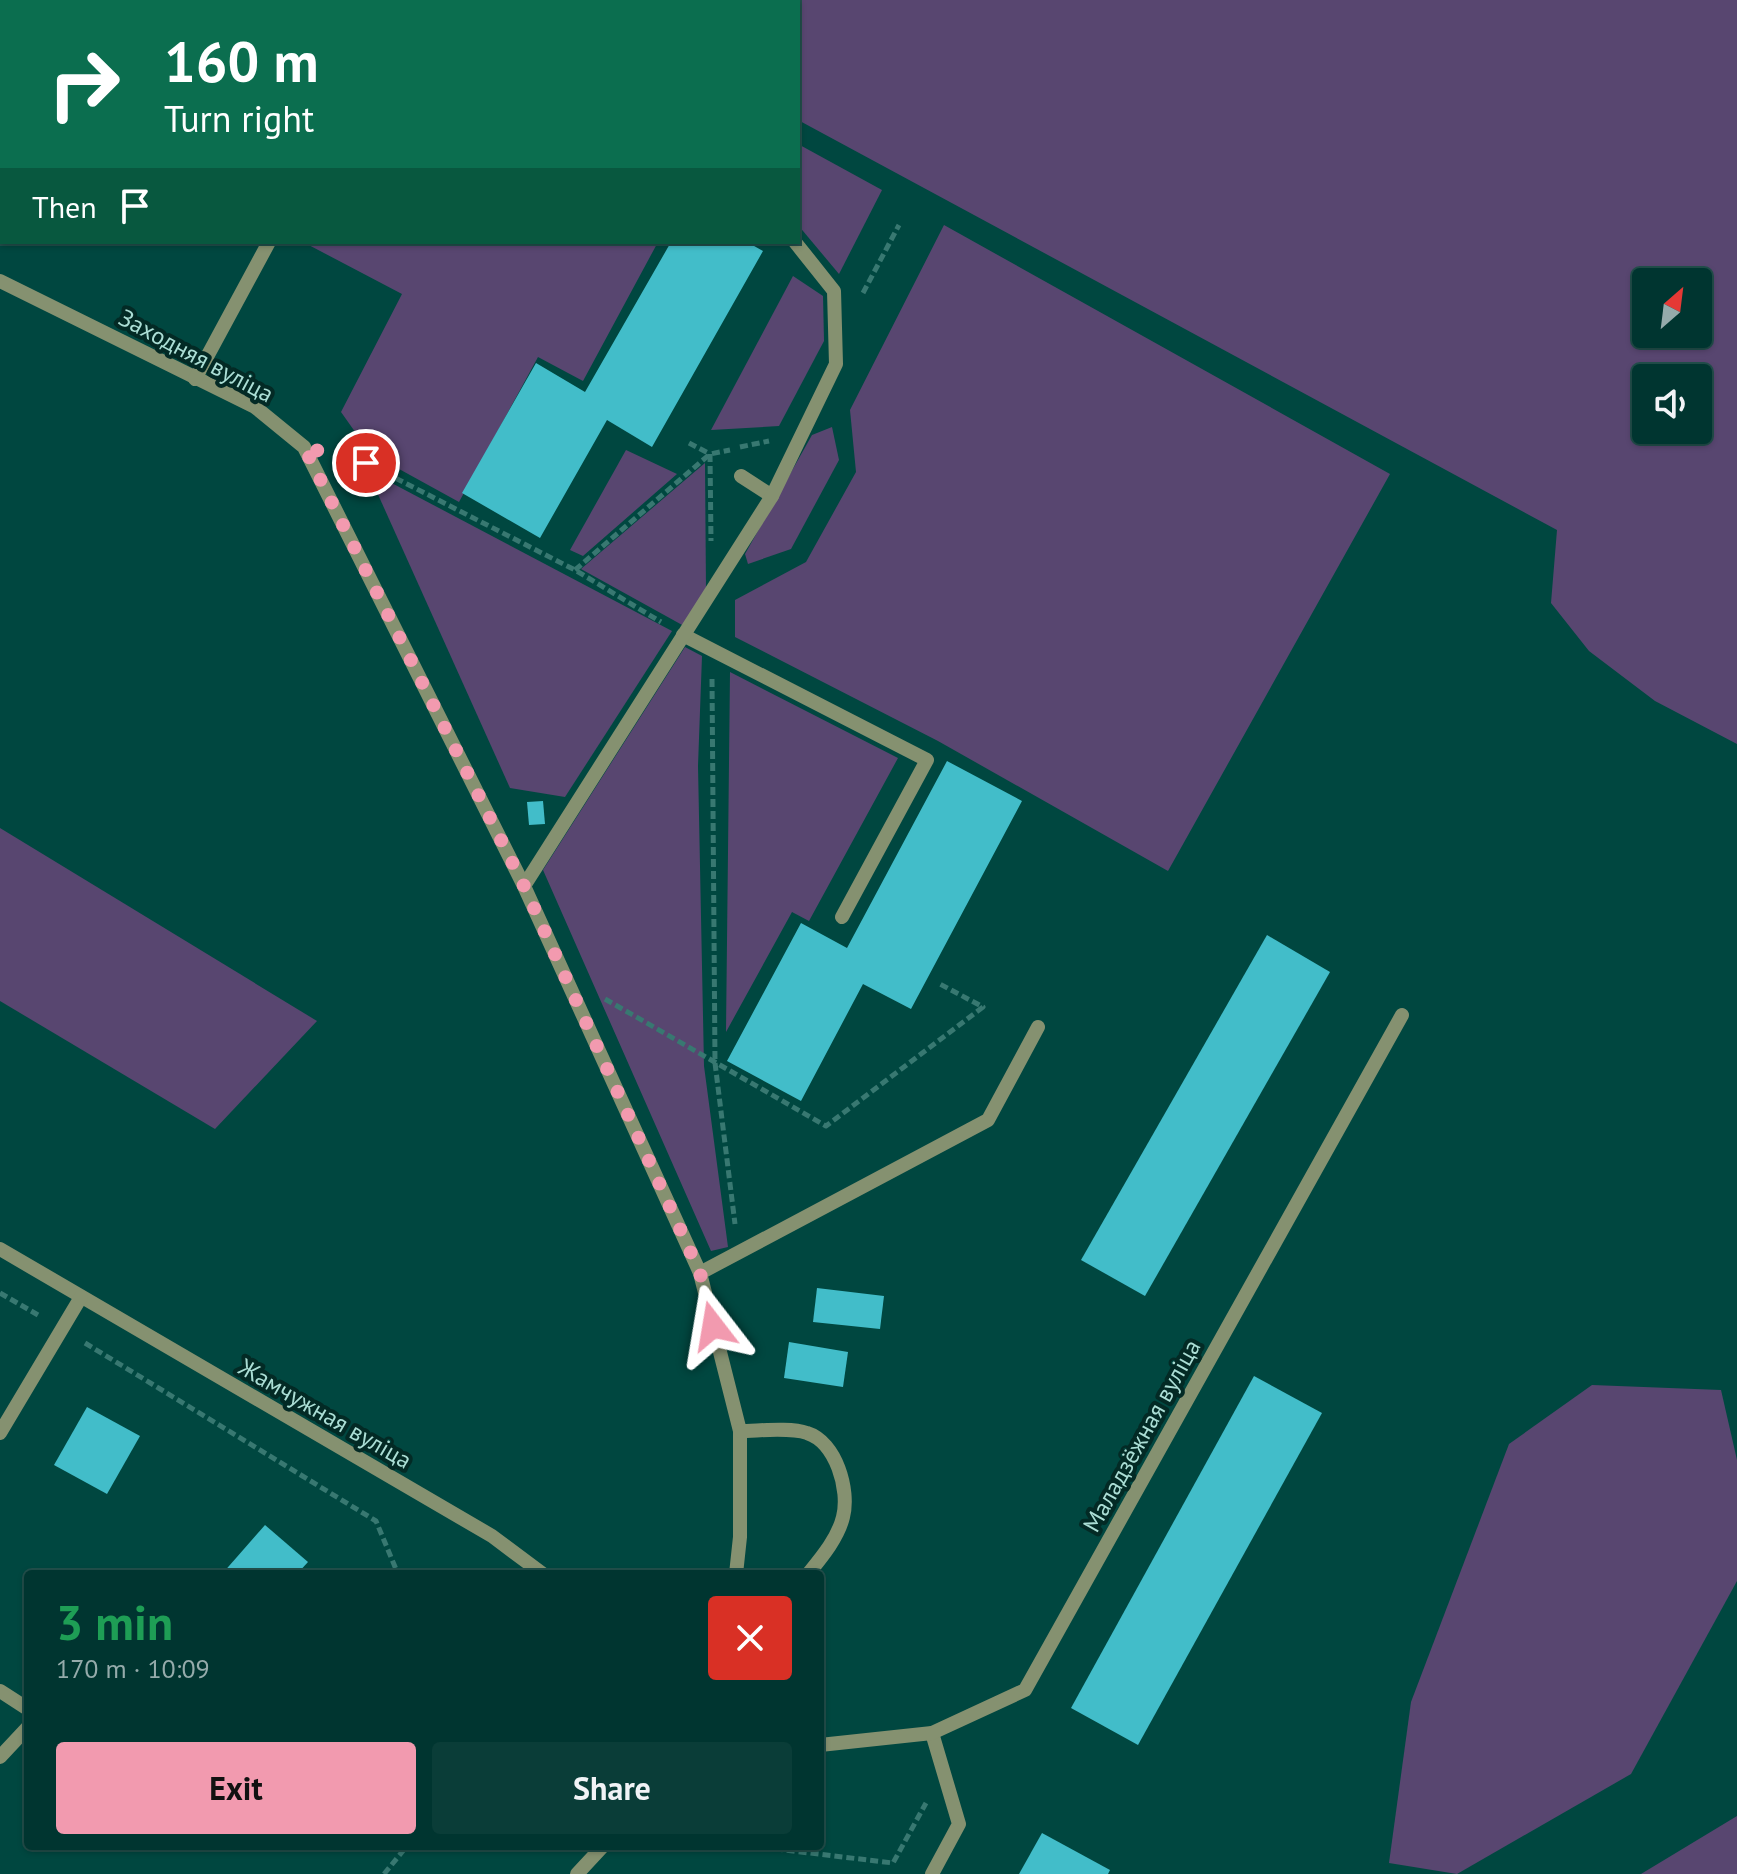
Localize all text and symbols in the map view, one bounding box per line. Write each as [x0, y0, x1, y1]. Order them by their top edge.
text: 160 m [164, 25, 319, 97]
icon: right [32, 32, 136, 136]
text: Turn right [164, 95, 314, 142]
icon: arrive [113, 184, 157, 228]
text: Then [32, 187, 97, 226]
north arrow [1632, 268, 1712, 348]
map controls [1632, 268, 1712, 444]
street label: Заходняя вуліца [113, 302, 279, 409]
button: sound [1632, 364, 1712, 444]
pin [332, 429, 400, 497]
icon: arrive [344, 441, 388, 485]
position arrow [671, 1284, 755, 1368]
street label: Маладзёжная вуліца [1076, 1334, 1207, 1537]
street label: Жамчужная вуліца [232, 1351, 417, 1476]
text: 3 min [56, 1591, 173, 1653]
button: close [708, 1596, 792, 1680]
text: 170 m · 10:09 [56, 1652, 210, 1685]
button: Exit [56, 1742, 416, 1834]
button: Share [432, 1742, 792, 1834]

